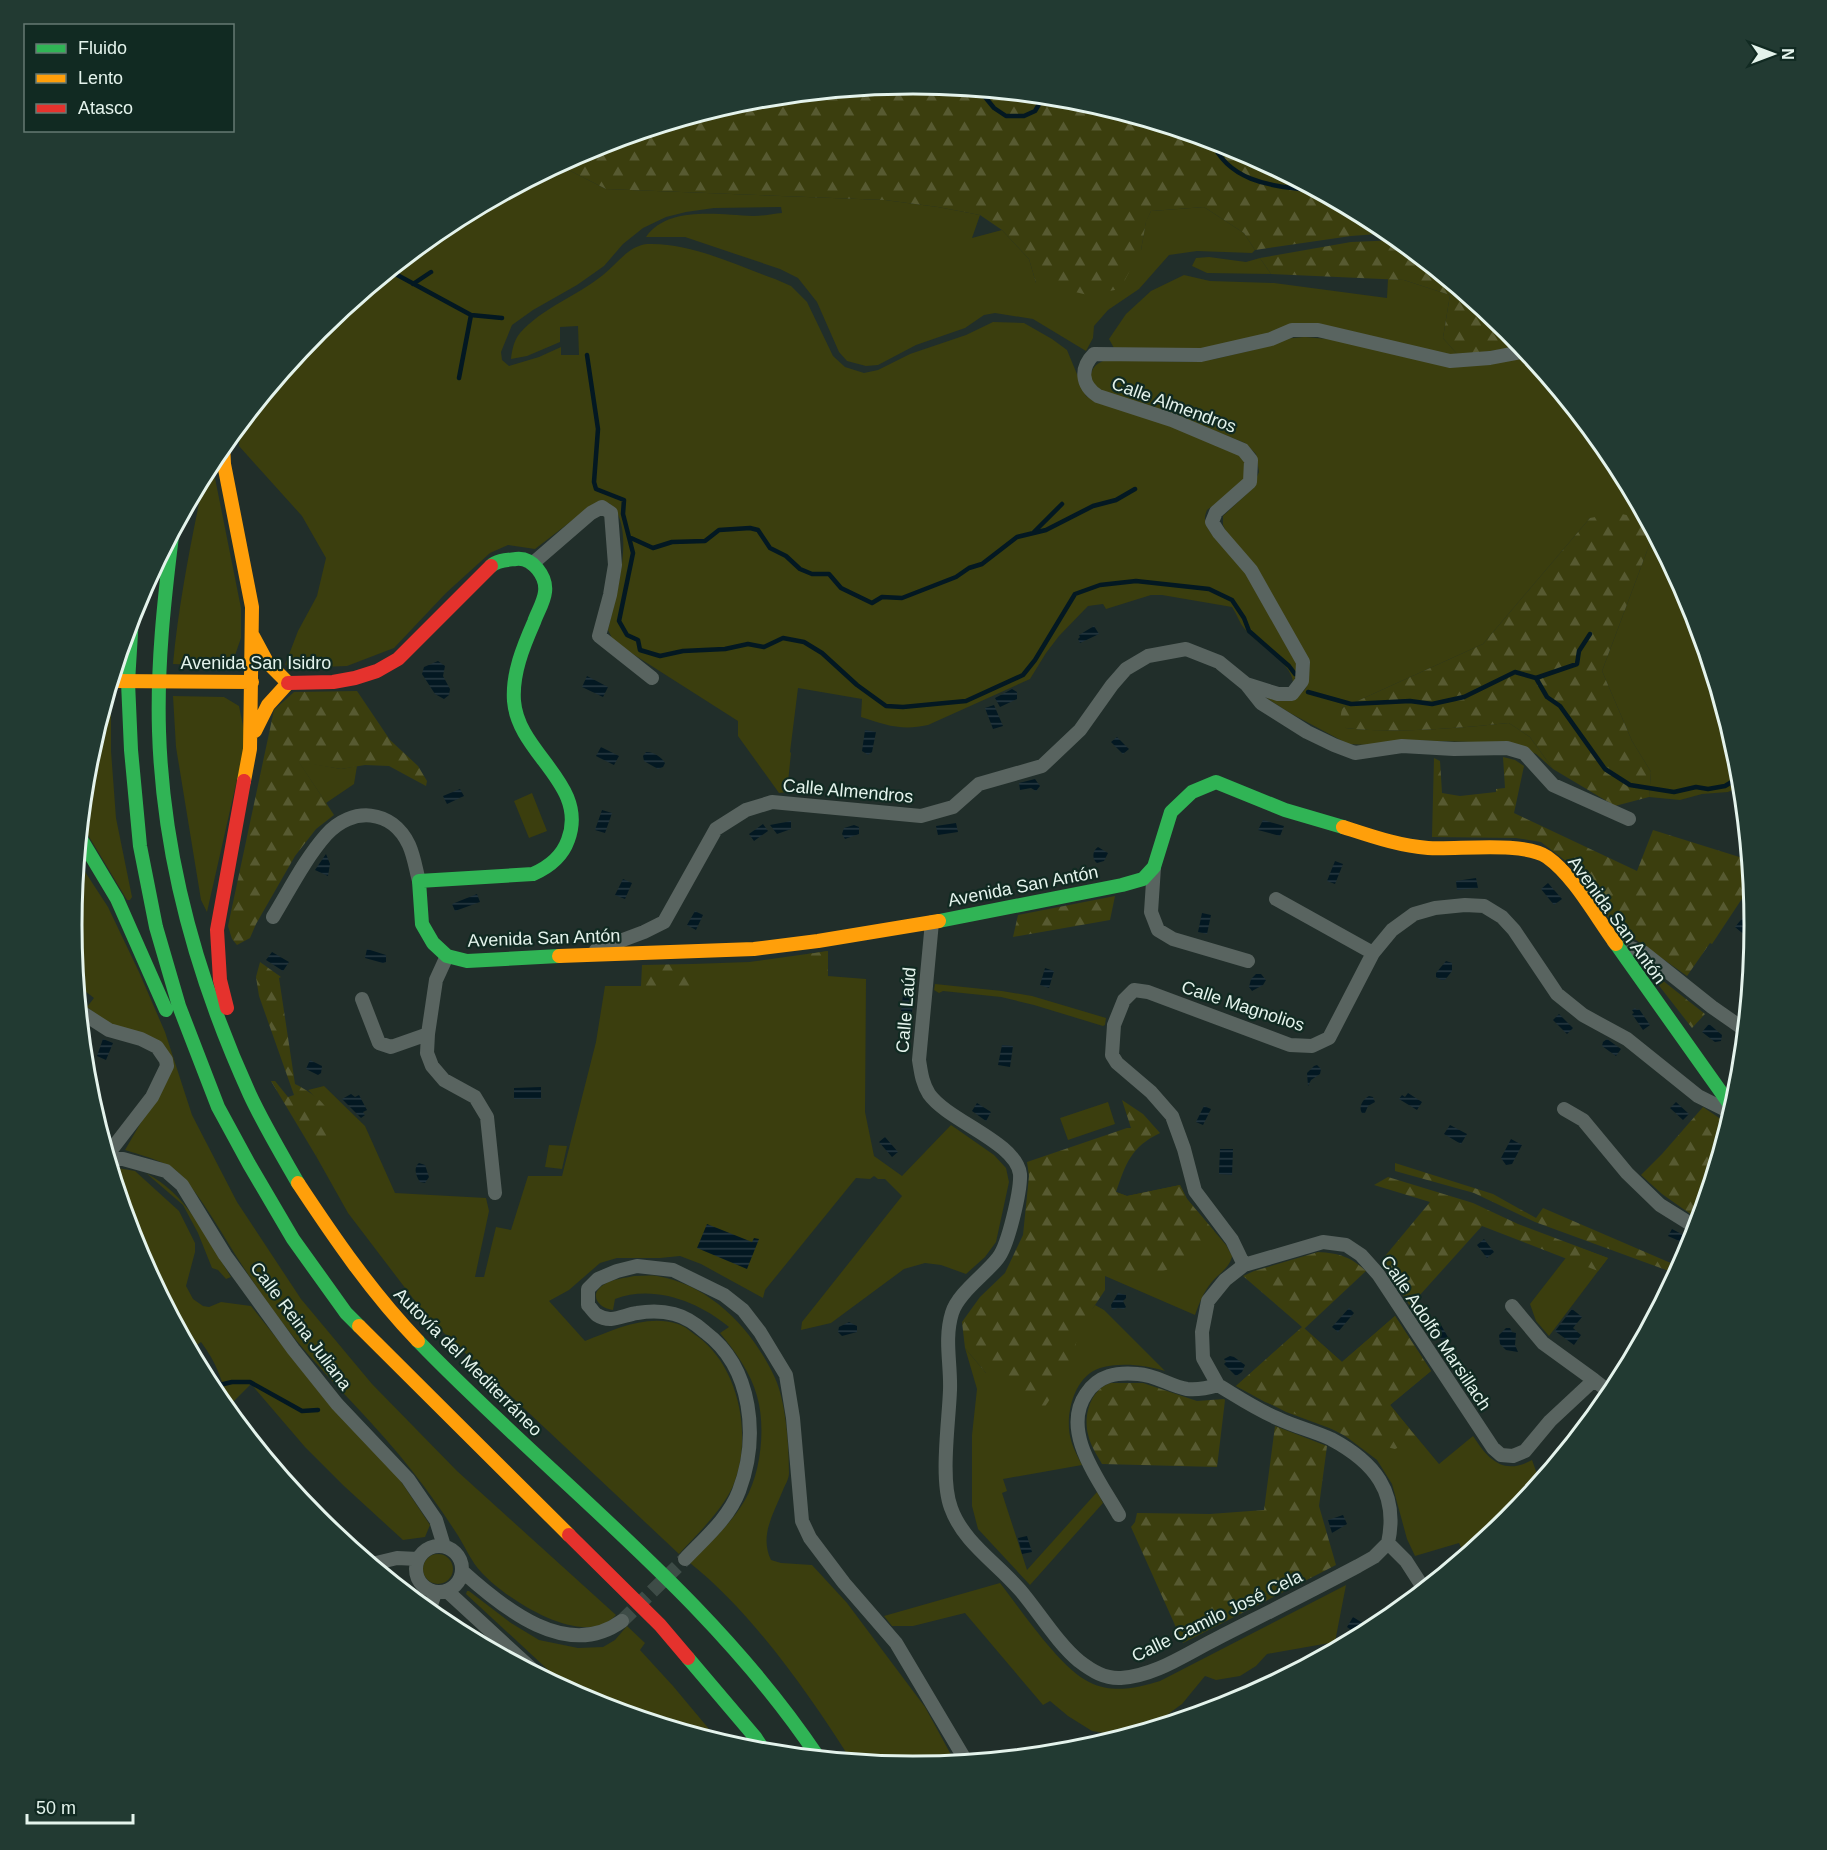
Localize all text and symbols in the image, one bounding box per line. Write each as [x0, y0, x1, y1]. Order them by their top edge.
legend [24, 24, 234, 132]
north arrow [1743, 24, 1803, 84]
text: Fluido [78, 38, 127, 58]
text: N [1779, 48, 1796, 60]
text: Lento [78, 68, 123, 88]
text: Atasco [78, 98, 133, 118]
street label: Calle Almendros [1109, 373, 1239, 437]
street label: Avenida San Isidro [181, 653, 331, 673]
street label: Calle Almendros [782, 775, 914, 807]
street label: Avenida San Antón [1564, 852, 1670, 988]
street label: Avenida San Antón [946, 862, 1100, 910]
street label: Avenida San Antón [467, 925, 621, 951]
street label: Calle Laúd [892, 966, 920, 1054]
street label: Calle Magnolios [1179, 977, 1307, 1035]
street label: Calle Adolfo Marsillach [1377, 1252, 1495, 1414]
street label: Calle Reina Juliana [246, 1258, 356, 1395]
street label: Autovía del Mediterráneo [390, 1284, 546, 1440]
street label: Calle Camilo José Cela [1129, 1566, 1306, 1666]
scale bar [27, 1787, 134, 1825]
text: 50 m [36, 1798, 76, 1818]

